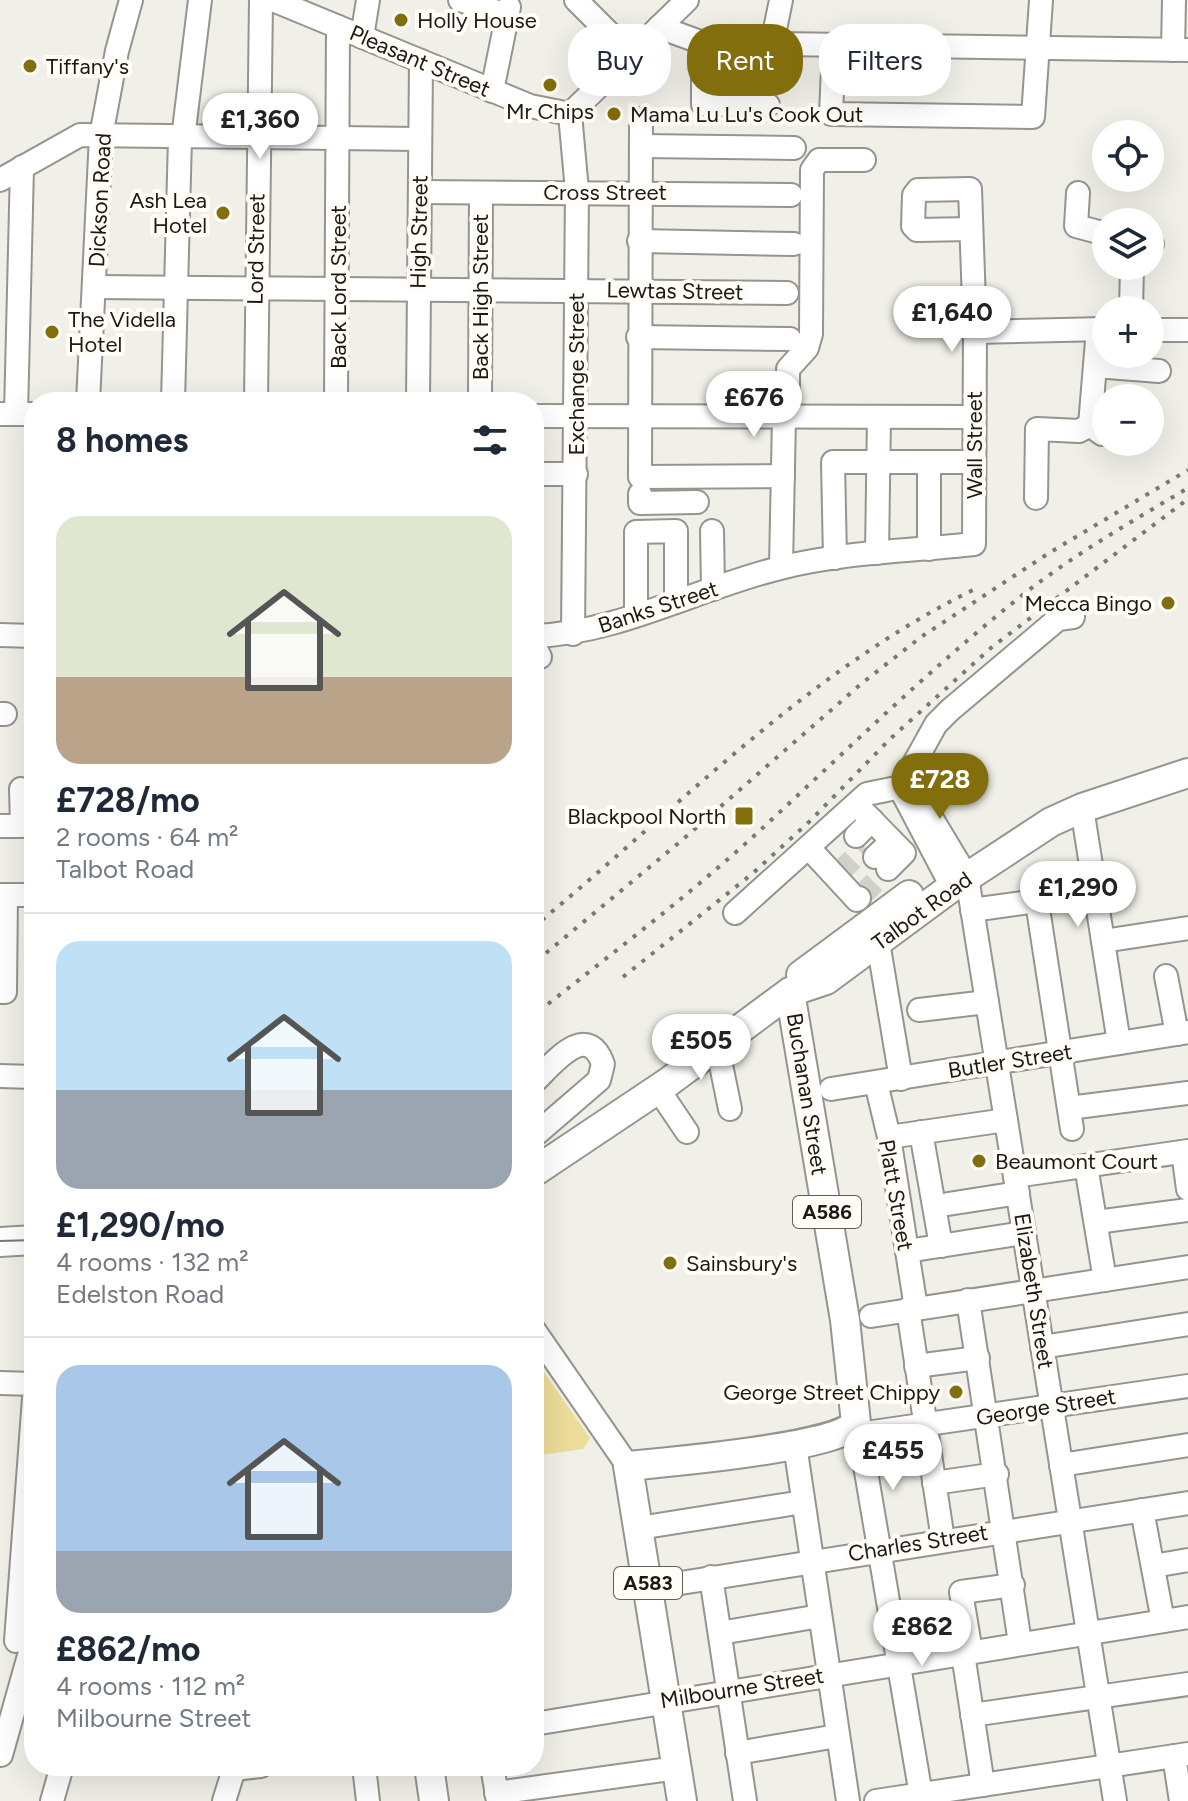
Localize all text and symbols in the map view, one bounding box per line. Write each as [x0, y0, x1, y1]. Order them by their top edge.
place label: Holly House [417, 7, 537, 34]
marker: Holly House [392, 11, 410, 29]
street label: Pleasant Street [346, 19, 494, 103]
chip: Buy [568, 24, 671, 96]
chip: Rent [687, 24, 803, 96]
chip: Filters [819, 24, 951, 96]
place label: Tiffany's [46, 53, 129, 80]
marker: Tiffany's [21, 57, 39, 75]
marker: Mr Chips [541, 76, 559, 94]
pin: £1,360 [195, 93, 325, 161]
place label: Mr Chips [506, 98, 594, 125]
place label: Mama Lu Lu's Cook Out [630, 101, 863, 128]
text: £1,360 [220, 103, 300, 135]
marker: Mama Lu Lu's Cook Out [605, 105, 623, 123]
map controls [1092, 120, 1164, 456]
button: locate [1092, 120, 1164, 192]
street label: Dickson Road [83, 132, 117, 268]
street label: High Street [405, 175, 433, 289]
street label: Cross Street [543, 179, 667, 206]
place label: Ash Lea Hotel [129, 187, 207, 239]
street label: Lord Street [242, 193, 270, 305]
marker: Ash Lea Hotel [214, 204, 232, 222]
street label: Back Lord Street [325, 205, 352, 369]
button: layers [1092, 208, 1164, 280]
street label: Back High Street [467, 214, 494, 380]
street label: Lewtas Street [606, 276, 744, 306]
pin: £1,640 [887, 286, 1017, 354]
street label: Exchange Street [563, 293, 590, 456]
text: £1,640 [911, 296, 993, 328]
button: + [1092, 296, 1164, 368]
place label: The Vidella Hotel [68, 306, 176, 358]
marker: The Vidella Hotel [43, 323, 61, 341]
pin: £676 [707, 371, 801, 439]
text: £676 [724, 381, 784, 413]
button: − [1092, 384, 1164, 456]
street label: Wall Street [961, 391, 988, 499]
icon: filters [468, 418, 512, 462]
text: 8 homes [56, 420, 188, 461]
icon: home [212, 568, 356, 712]
street label: Banks Street [594, 575, 722, 639]
place label: Mecca Bingo [1024, 590, 1152, 617]
marker: Mecca Bingo [1159, 594, 1177, 612]
pin: £728 [893, 753, 987, 821]
text: £728 [910, 763, 970, 795]
text: £728/mo [56, 780, 200, 821]
place label: Blackpool North [567, 803, 726, 830]
marker: Blackpool North [733, 805, 755, 827]
text: 2 rooms · 64 m² [56, 821, 238, 853]
text: Talbot Road [56, 853, 194, 885]
pin: £1,290 [1013, 861, 1143, 929]
street label: Talbot Road [867, 866, 977, 956]
text: £1,290 [1038, 871, 1118, 903]
icon: home [212, 993, 356, 1137]
street label: Buchanan Street [781, 1011, 833, 1177]
pin: £505 [654, 1014, 748, 1082]
text: £505 [670, 1024, 732, 1056]
street label: Butler Street [946, 1038, 1074, 1084]
street label: Platt Street [873, 1137, 919, 1253]
place label: Beaumont Court [995, 1148, 1158, 1175]
marker: Beaumont Court [970, 1152, 988, 1170]
road number: A586 [793, 1196, 861, 1228]
text: £1,290/mo [56, 1205, 225, 1246]
street label: Elizabeth Street [1008, 1211, 1060, 1371]
text: 4 rooms · 132 m² [56, 1246, 249, 1278]
place label: Sainsbury's [686, 1250, 797, 1277]
marker: Sainsbury's [661, 1254, 679, 1272]
text: Edelston Road [56, 1278, 224, 1310]
place label: George Street Chippy [723, 1379, 940, 1406]
marker: George Street Chippy [947, 1383, 965, 1401]
street label: George Street [974, 1383, 1118, 1431]
icon: home [212, 1417, 356, 1561]
pin: £455 [846, 1424, 940, 1492]
text: £455 [862, 1434, 924, 1466]
street label: Charles Street [846, 1519, 990, 1567]
road number: A583 [614, 1567, 682, 1599]
pin: £862 [875, 1600, 969, 1668]
text: £862 [891, 1610, 953, 1642]
text: £862/mo [56, 1629, 201, 1670]
street label: Milbourne Street [658, 1662, 826, 1714]
text: 4 rooms · 112 m² [56, 1670, 245, 1702]
text: Milbourne Street [56, 1702, 251, 1734]

